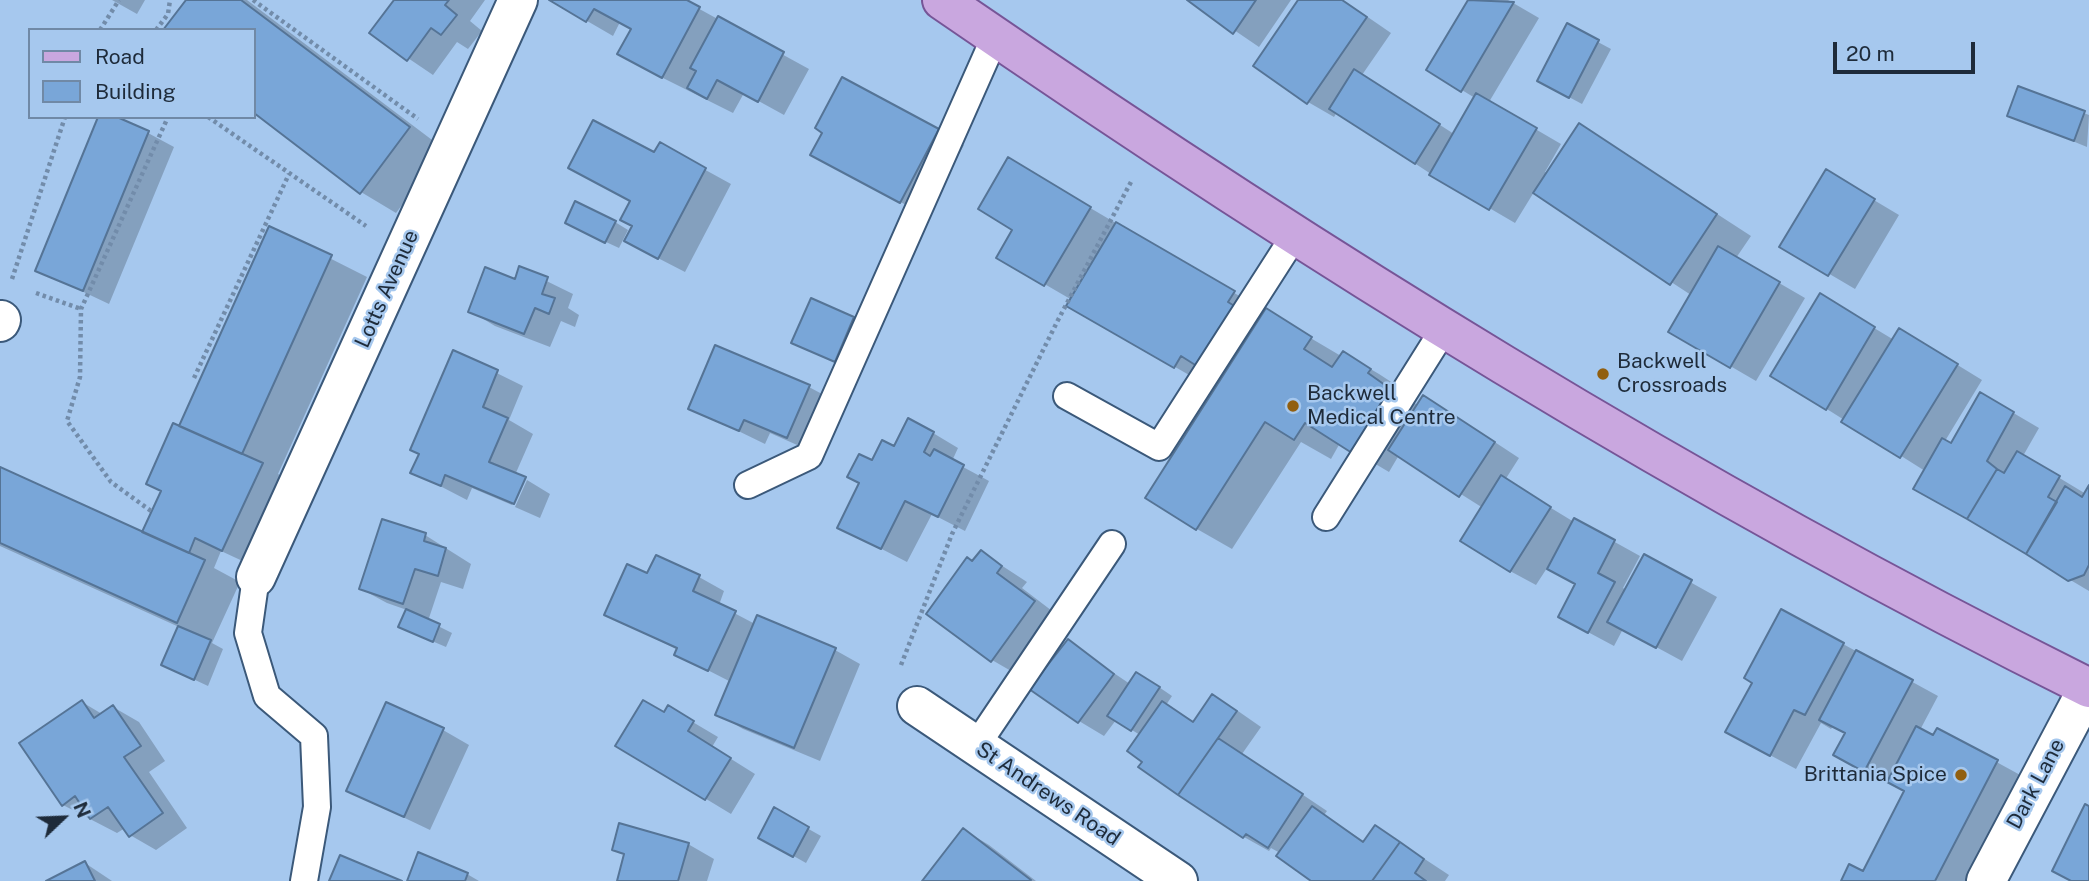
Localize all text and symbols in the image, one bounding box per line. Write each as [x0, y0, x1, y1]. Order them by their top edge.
legend [28, 28, 256, 119]
scale bar [1837, 28, 1979, 72]
text: 20 m [1846, 41, 1895, 66]
text: Road [95, 44, 145, 69]
text: Building [95, 79, 176, 104]
street label: Lotts Avenue [350, 226, 424, 352]
place label: Backwell Crossroads [1617, 349, 1727, 399]
marker: Backwell Crossroads [1595, 366, 1611, 382]
place label: Backwell Medical Centre [1307, 381, 1456, 431]
marker: Backwell Medical Centre [1285, 398, 1301, 414]
street label: Dark Lane [2002, 735, 2070, 833]
street label: St Andrews Road [971, 737, 1125, 851]
place label: Brittania Spice [1804, 762, 1947, 788]
marker: Brittania Spice [1953, 767, 1969, 783]
north arrow [28, 783, 98, 853]
text: N [69, 799, 95, 821]

